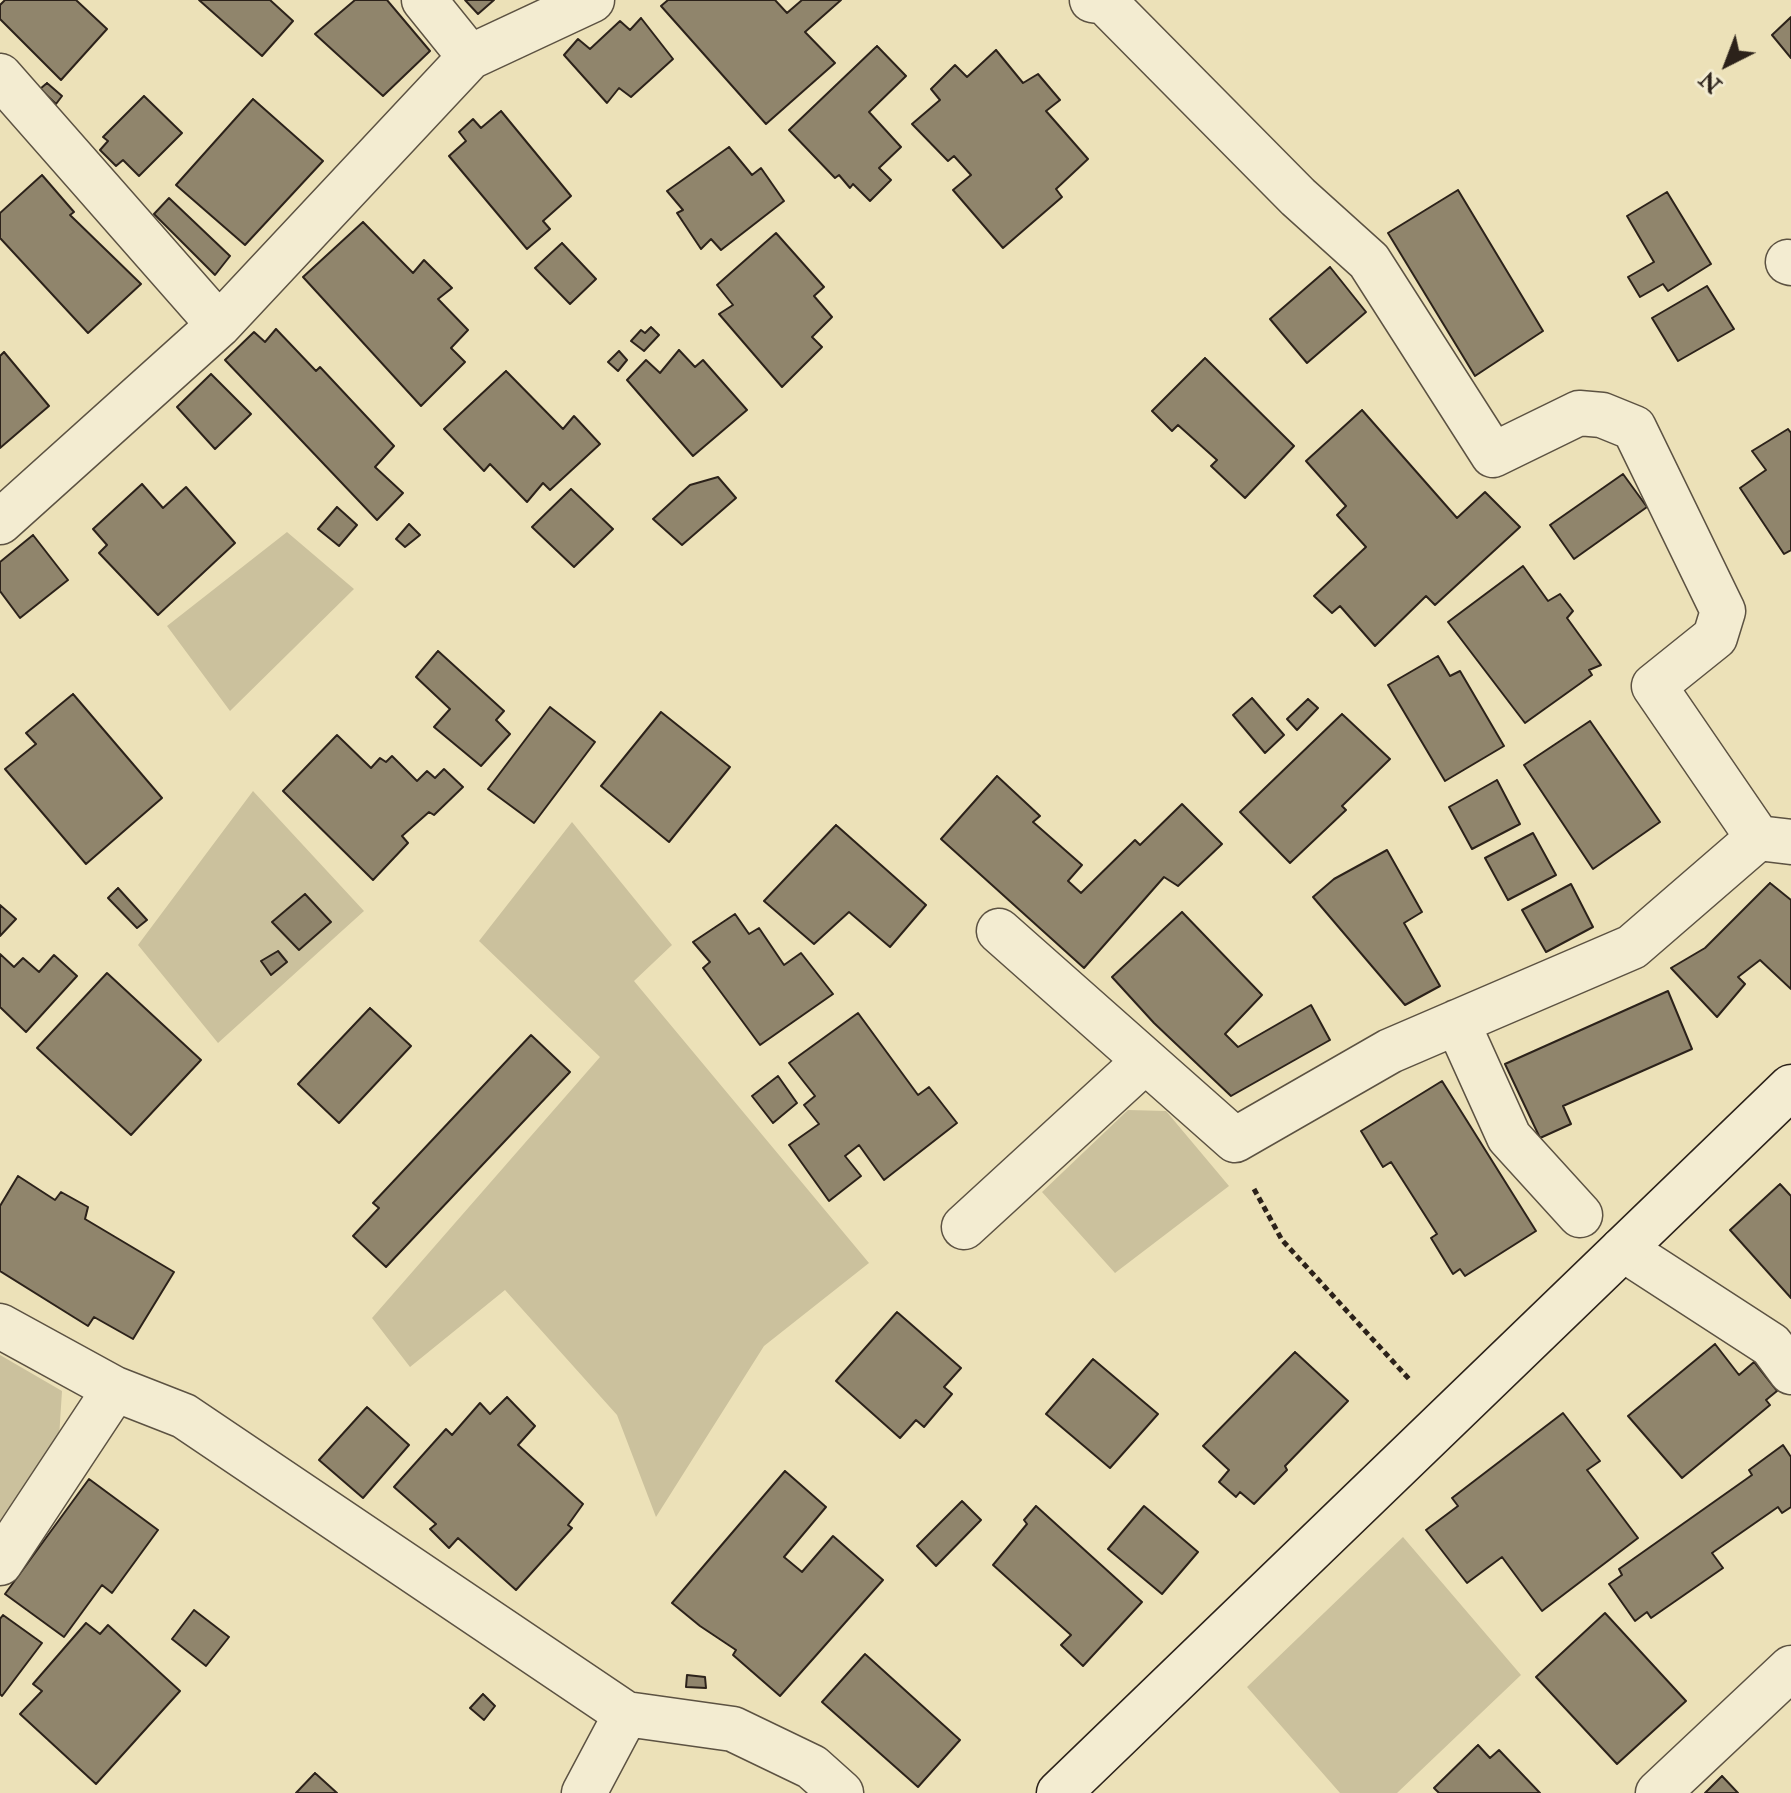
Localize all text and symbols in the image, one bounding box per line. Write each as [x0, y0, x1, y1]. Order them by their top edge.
north arrow [1687, 24, 1767, 104]
text: N [1694, 65, 1728, 99]

